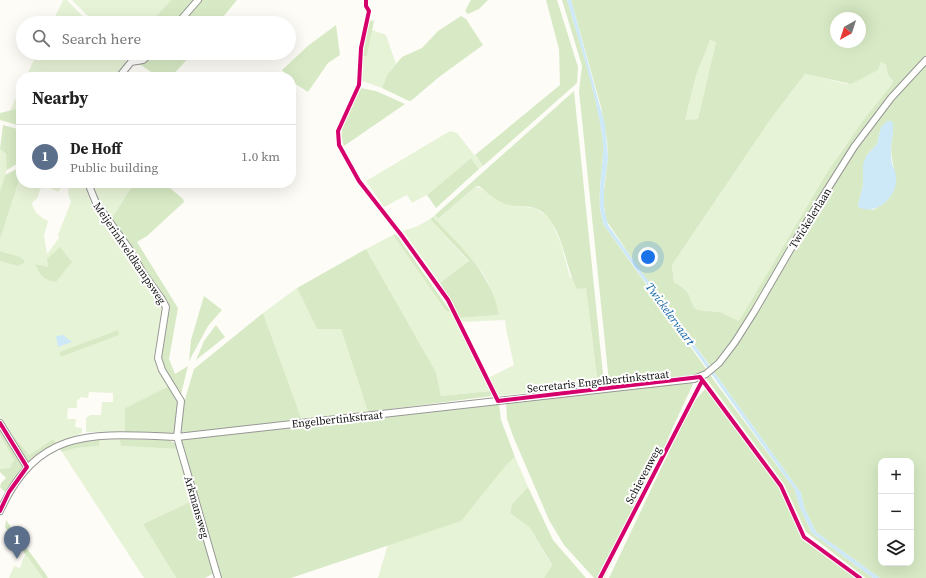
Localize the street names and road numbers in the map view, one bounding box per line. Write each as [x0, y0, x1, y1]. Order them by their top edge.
street label: Twickelerlaan [786, 185, 835, 251]
street label: Meijerinkveldkampsweg [90, 199, 170, 308]
street label: Secretaris Engelbertinkstraat [526, 367, 670, 396]
street label: Engelbertinkstraat [291, 407, 384, 432]
street label: Schievenweg [622, 444, 665, 507]
street label: Arkmansweg [180, 474, 213, 540]

